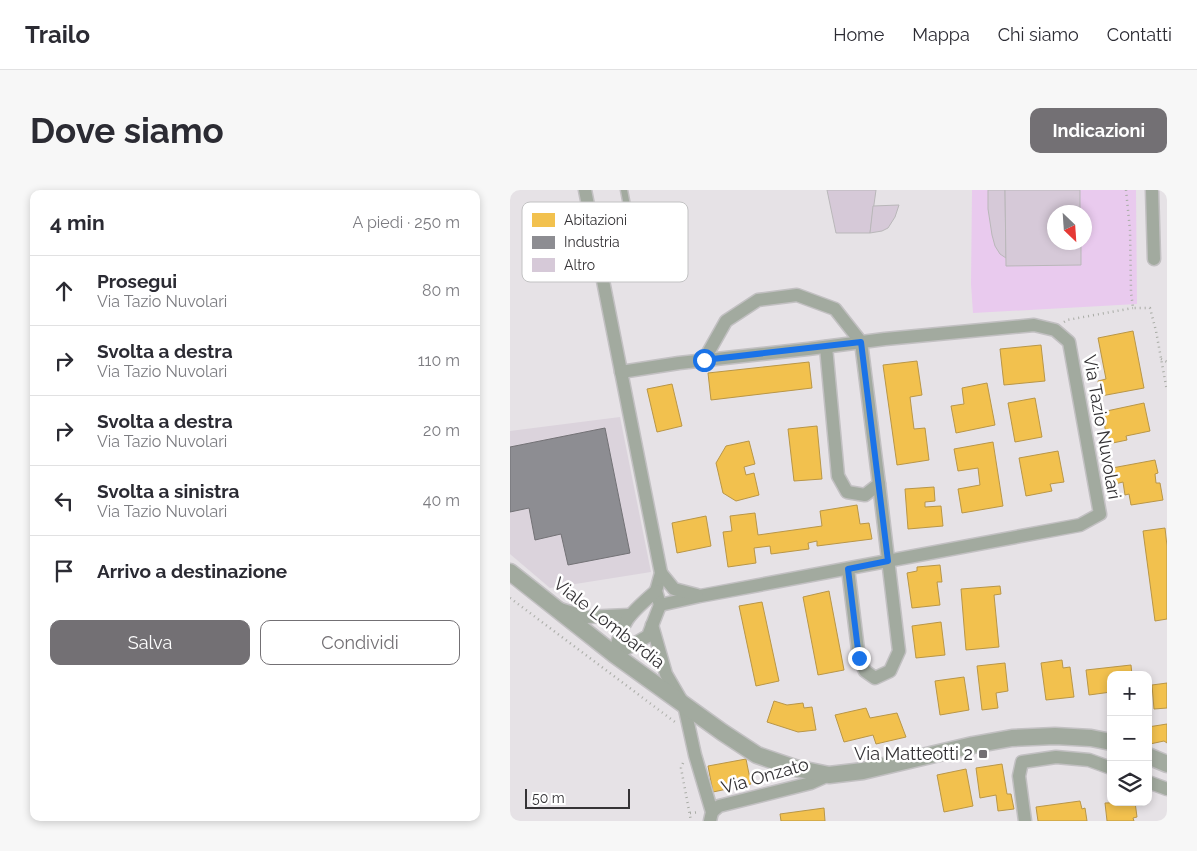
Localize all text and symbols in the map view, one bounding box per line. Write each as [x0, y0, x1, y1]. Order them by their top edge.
text: Trailo [25, 20, 90, 49]
text: Home [833, 24, 884, 45]
text: Mappa [912, 24, 970, 45]
text: Chi siamo [998, 24, 1079, 45]
text: Contatti [1107, 24, 1172, 45]
button: Indicazioni [1030, 108, 1167, 153]
text: Dove siamo [30, 110, 224, 151]
legend [522, 202, 688, 282]
north arrow [1047, 205, 1092, 250]
text: 4 min [50, 210, 105, 235]
text: Abitazioni [564, 212, 627, 228]
text: A piedi · 250 m [353, 213, 460, 232]
text: Industria [564, 234, 620, 250]
text: Altro [564, 257, 595, 273]
text: Prosegui [97, 270, 177, 292]
icon: ahead [50, 277, 78, 305]
text: 80 m [422, 281, 460, 300]
text: Via Tazio Nuvolari [97, 292, 227, 311]
text: Svolta a destra [97, 340, 233, 362]
icon: right [50, 347, 78, 375]
route start [693, 349, 716, 372]
text: 110 m [418, 351, 460, 370]
street label: Via Tazio Nuvolari [1079, 353, 1126, 501]
text: Via Tazio Nuvolari [97, 362, 227, 381]
text: Svolta a destra [97, 410, 233, 432]
icon: right [50, 417, 78, 445]
text: 20 m [423, 421, 460, 440]
text: Via Tazio Nuvolari [97, 432, 227, 451]
text: Svolta a sinistra [97, 480, 239, 502]
icon: left [50, 487, 78, 515]
text: 40 m [423, 491, 460, 510]
text: Via Tazio Nuvolari [97, 502, 227, 521]
icon: arrive [50, 557, 78, 585]
text: Arrivo a destinazione [97, 560, 287, 582]
street label: Viale Lombardia [549, 573, 669, 673]
button: Salva [50, 620, 250, 665]
button: Condividi [260, 620, 460, 665]
route end [848, 647, 871, 670]
map controls [1107, 671, 1152, 806]
button: + [1107, 671, 1152, 716]
button: − [1107, 716, 1152, 761]
place label: Via Matteotti 2 [854, 743, 973, 764]
marker: Via Matteotti 2 [977, 748, 989, 760]
street label: Via Onzato [719, 753, 811, 798]
button: layers [1107, 761, 1152, 806]
scale bar [525, 786, 630, 809]
text: 50 m [532, 790, 565, 806]

